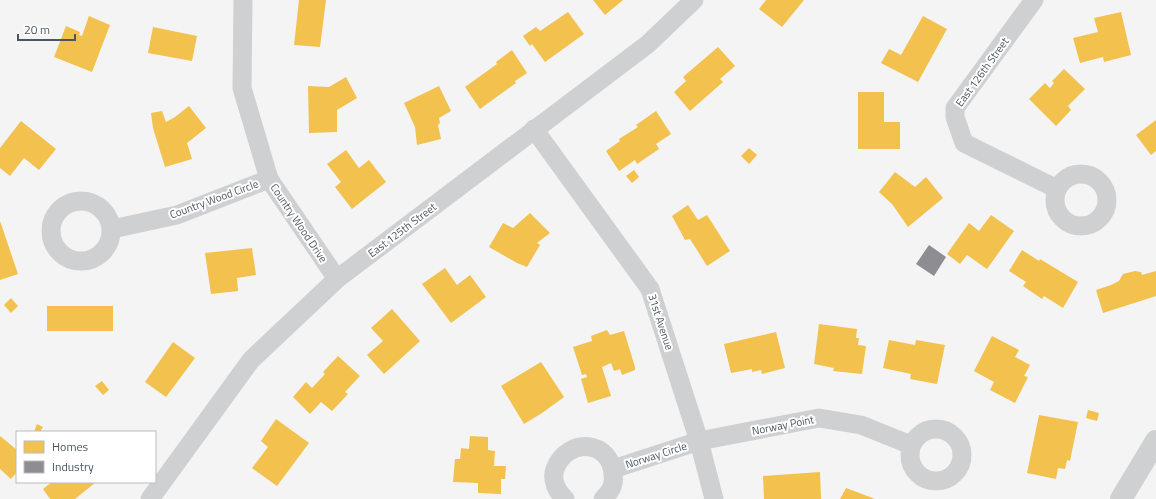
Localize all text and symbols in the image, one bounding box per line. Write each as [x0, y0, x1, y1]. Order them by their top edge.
scale bar [18, 16, 75, 42]
text: 20 m [24, 20, 50, 39]
street label: East 126th Street [951, 34, 1013, 110]
street label: Country Wood Circle [167, 175, 261, 222]
street label: Country Wood Drive [267, 180, 332, 266]
street label: East 125th Street [364, 199, 440, 261]
street label: 31st Avenue [644, 292, 678, 353]
street label: Norway Point [751, 411, 816, 439]
legend [16, 431, 156, 483]
text: Homes [52, 437, 88, 456]
street label: Norway Circle [623, 437, 689, 472]
text: Industry [52, 457, 94, 476]

